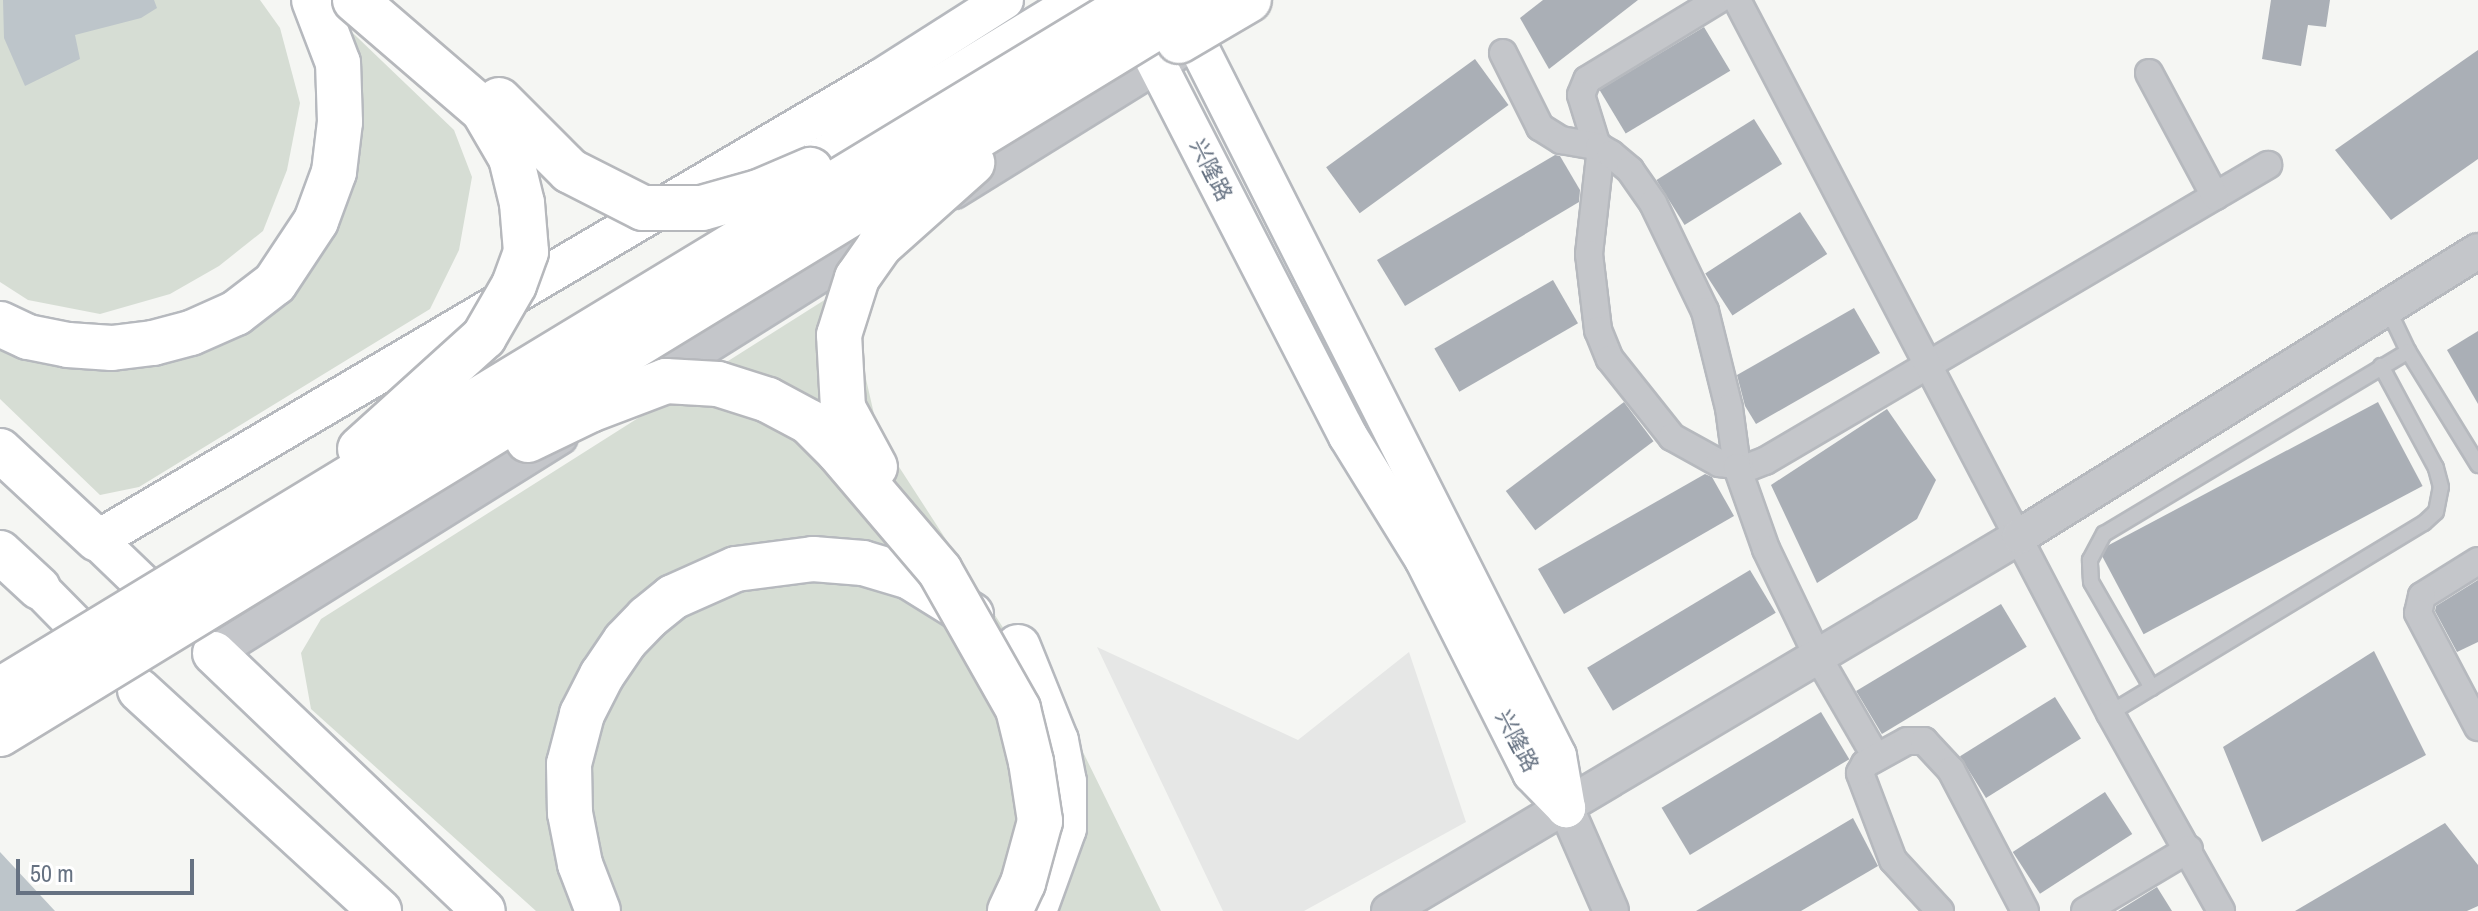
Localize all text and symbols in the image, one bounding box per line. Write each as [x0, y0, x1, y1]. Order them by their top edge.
street label: 兴隆路 [1184, 135, 1238, 205]
street label: 兴隆路 [1490, 706, 1544, 776]
scale bar [20, 843, 198, 893]
text: 50 m [30, 857, 74, 889]

